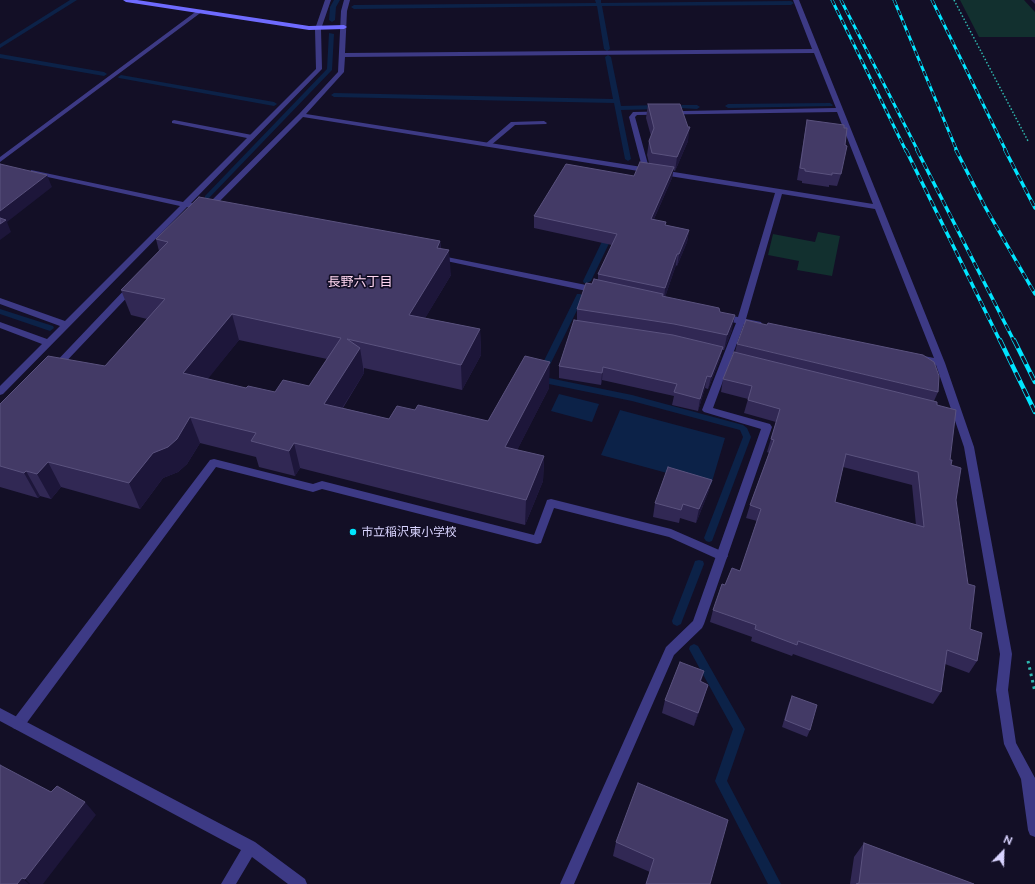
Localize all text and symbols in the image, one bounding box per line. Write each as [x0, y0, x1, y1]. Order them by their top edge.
district label: 長野六丁目 [328, 274, 392, 290]
place label: 市立稲沢東小学校 [361, 525, 457, 539]
marker: 市立稲沢東小学校 [348, 527, 358, 537]
north arrow [983, 832, 1023, 872]
text: N [1001, 833, 1014, 848]

